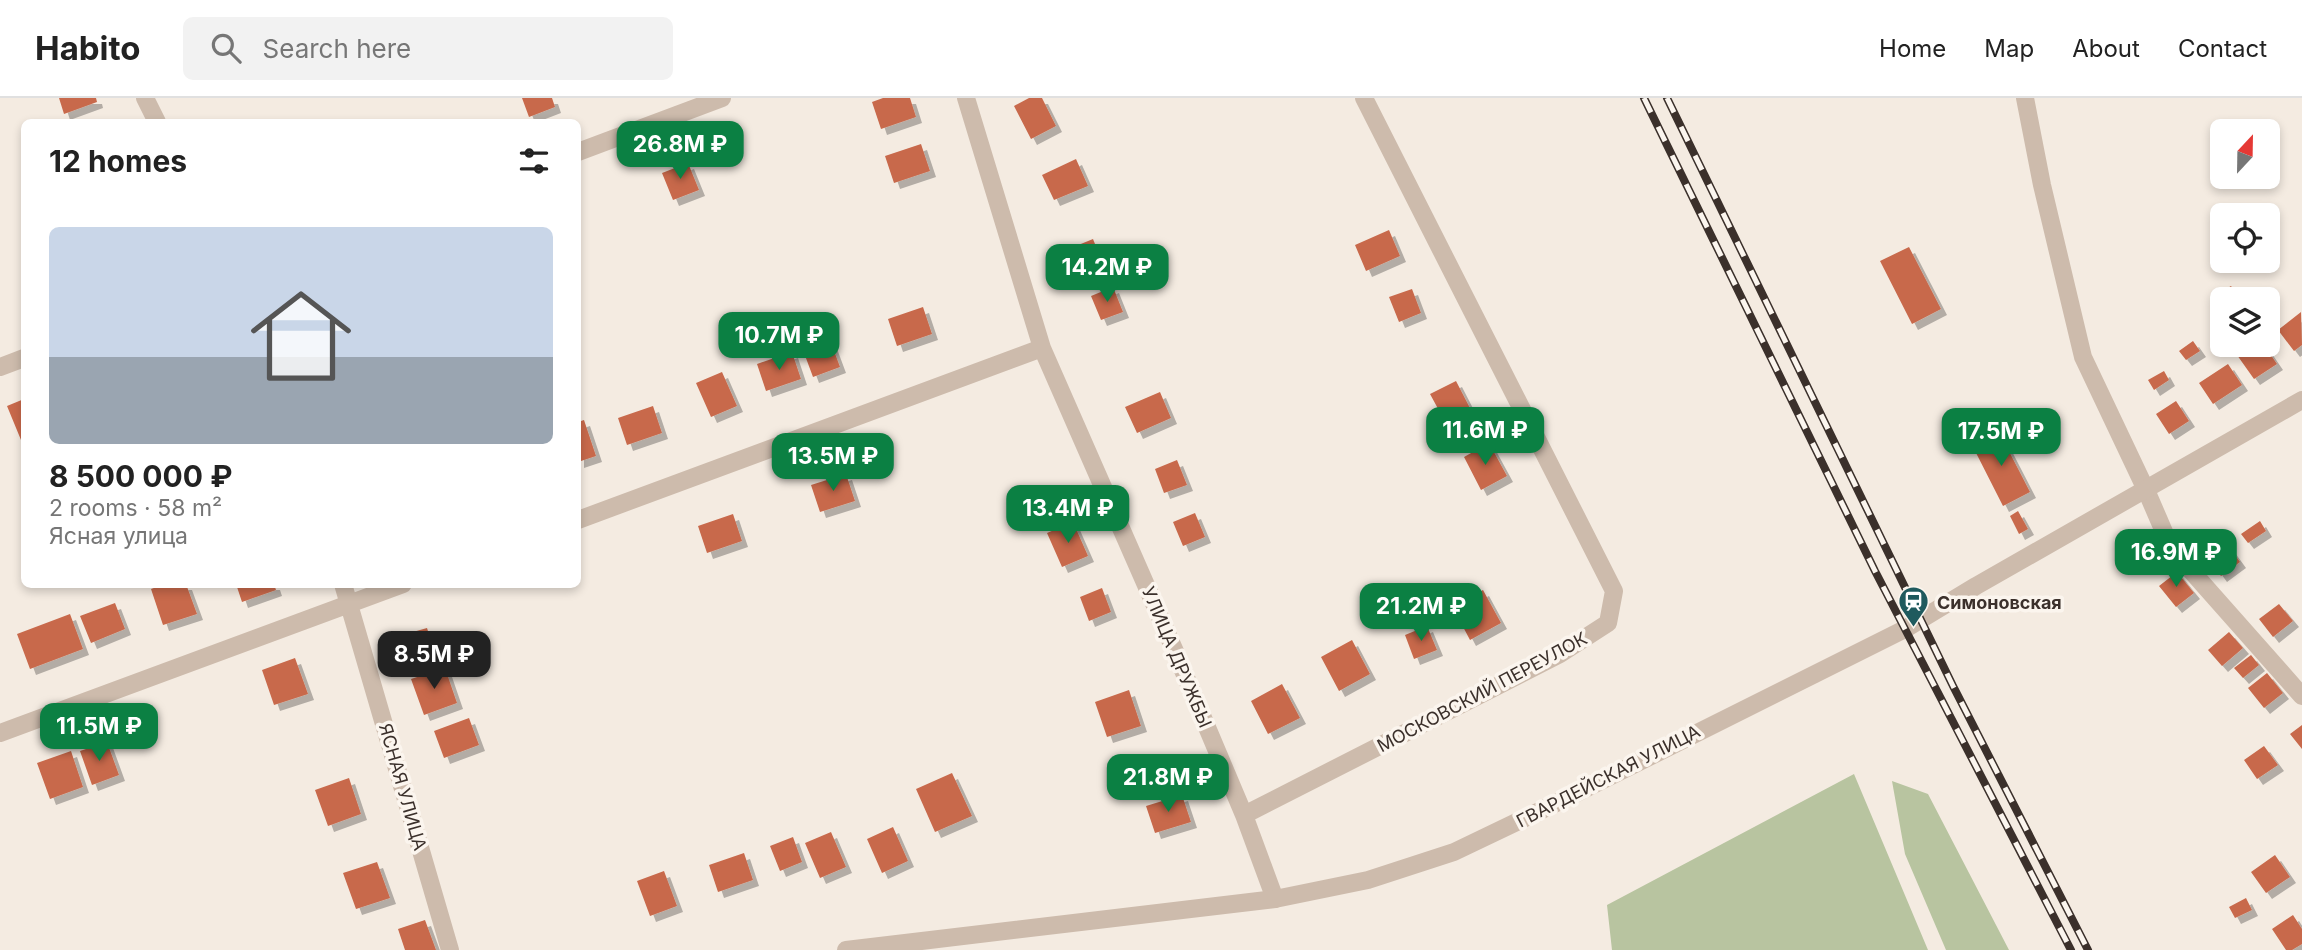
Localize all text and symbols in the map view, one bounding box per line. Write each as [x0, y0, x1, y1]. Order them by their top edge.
search box [183, 17, 673, 80]
text: Habito [35, 28, 141, 68]
icon: search [207, 29, 245, 67]
text: Search here [263, 33, 411, 64]
text: Home [1879, 34, 1946, 63]
text: Map [1984, 34, 2034, 63]
text: About [2072, 34, 2140, 63]
text: Contact [2178, 34, 2267, 63]
north arrow [2210, 119, 2280, 189]
map controls [2210, 119, 2280, 357]
pin: 26.8M ₽ [615, 122, 745, 181]
text: 26.8M ₽ [633, 130, 727, 158]
icon: filters [515, 142, 553, 180]
text: 12 homes [49, 143, 187, 179]
button: locate [2210, 203, 2280, 273]
pin: 14.2M ₽ [1042, 244, 1172, 304]
text: 14.2M ₽ [1062, 253, 1152, 281]
icon: home [238, 273, 364, 399]
button: layers [2210, 287, 2280, 357]
pin: 10.7M ₽ [714, 313, 844, 372]
text: 10.7M ₽ [734, 321, 824, 349]
pin: 11.6M ₽ [1420, 408, 1550, 467]
pin: 17.5M ₽ [1936, 408, 2066, 468]
text: 11.6M ₽ [1442, 416, 1528, 444]
text: 17.5M ₽ [1958, 417, 2044, 445]
pin: 13.5M ₽ [768, 434, 898, 493]
text: 13.5M ₽ [788, 442, 878, 470]
text: 8 500 000 ₽ [49, 458, 232, 494]
pin: 13.4M ₽ [1003, 486, 1133, 545]
text: 2 rooms · 58 m² [49, 494, 222, 522]
text: 13.4M ₽ [1022, 494, 1114, 522]
text: Ясная улица [49, 522, 188, 550]
pin: 16.9M ₽ [2111, 530, 2241, 589]
text: 16.9M ₽ [2131, 538, 2221, 566]
street label: УЛИЦА ДРУЖБЫ [1138, 583, 1216, 731]
pin: 21.2M ₽ [1356, 584, 1486, 643]
station icon: Симоновская [1897, 585, 1931, 629]
text: 21.2M ₽ [1376, 592, 1466, 620]
place label: Симоновская [1937, 592, 2062, 613]
street label: МОСКОВСКИЙ ПЕРЕУЛОК [1373, 627, 1591, 756]
pin: 8.5M ₽ [377, 632, 491, 691]
text: 8.5M ₽ [394, 640, 474, 668]
pin: 11.5M ₽ [34, 704, 164, 763]
text: 11.5M ₽ [56, 712, 142, 740]
street label: ГВАРДЕЙСКАЯ УЛИЦА [1512, 720, 1703, 831]
street label: ЯСНАЯ УЛИЦА [375, 721, 431, 853]
pin: 21.8M ₽ [1103, 754, 1233, 814]
text: 21.8M ₽ [1123, 763, 1213, 791]

